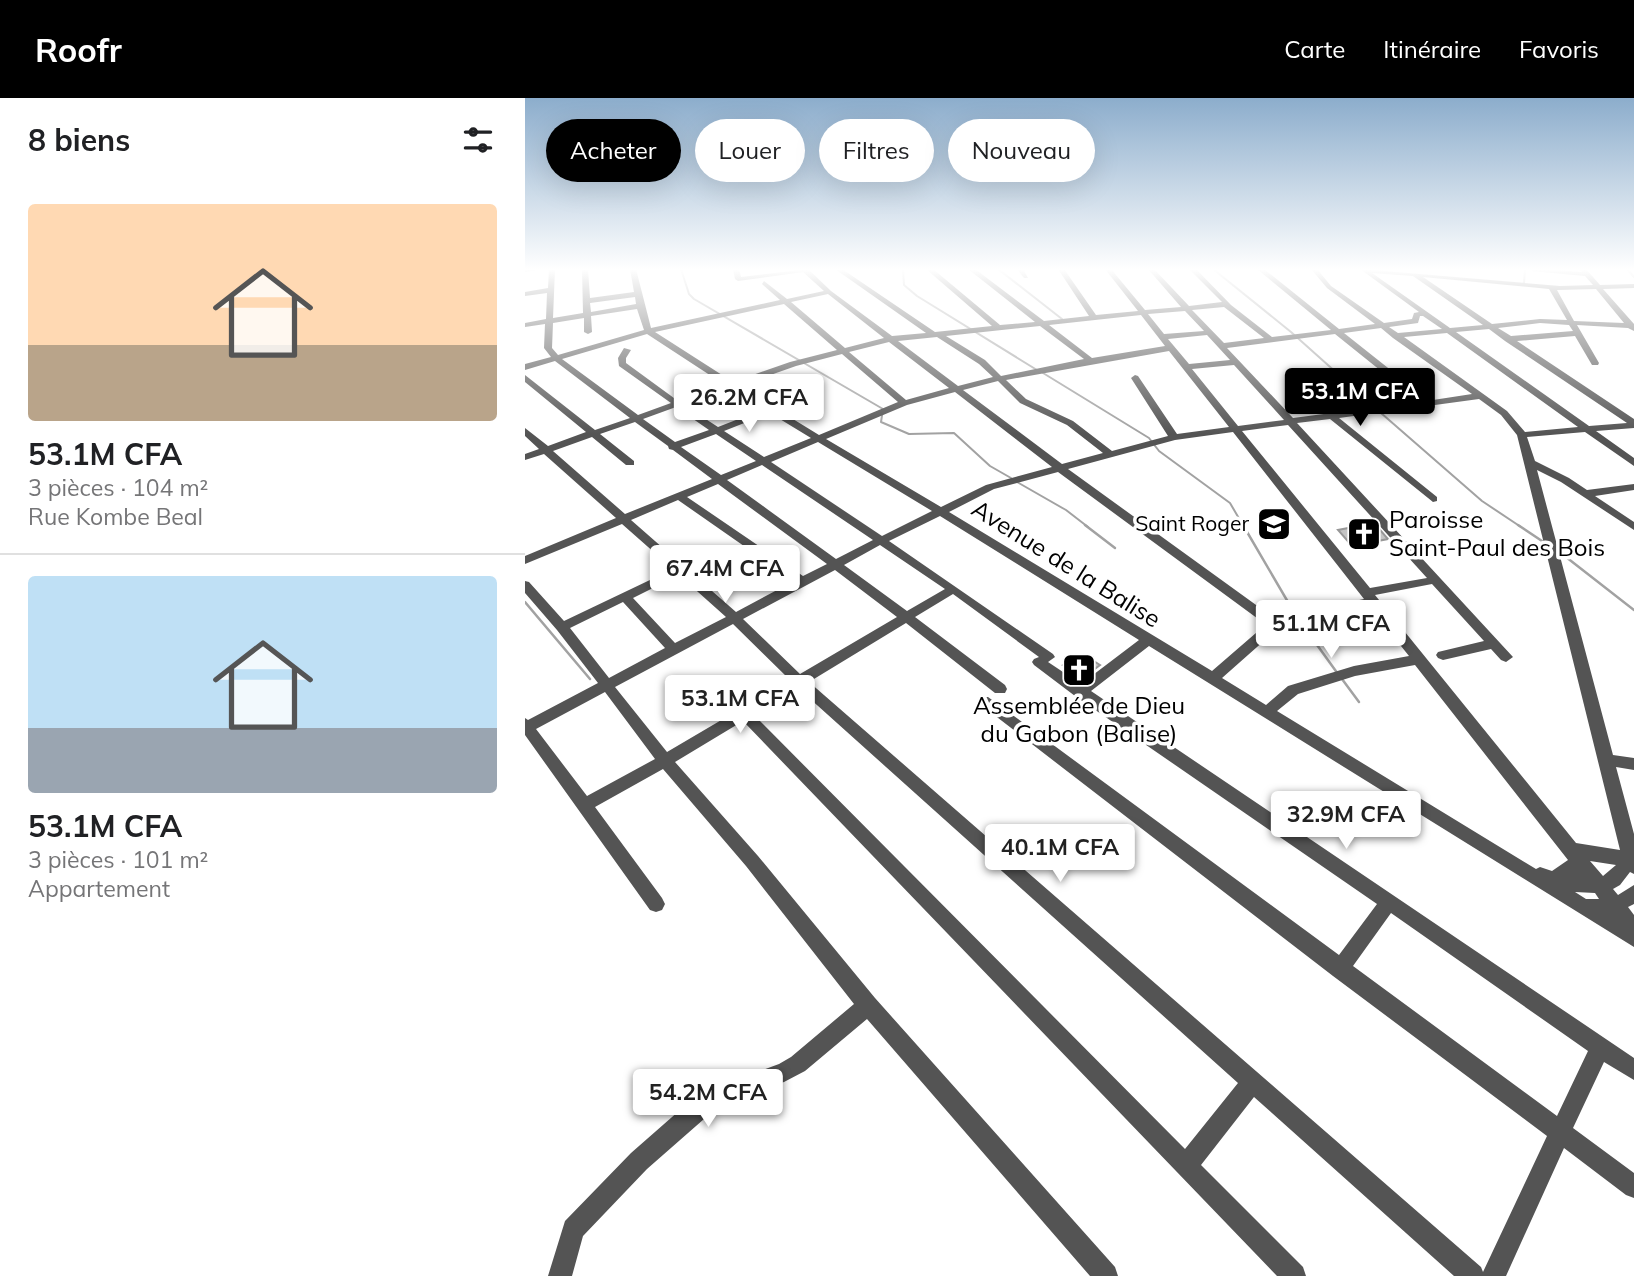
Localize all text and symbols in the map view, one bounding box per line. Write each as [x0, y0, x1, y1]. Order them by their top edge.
text: Roofr [35, 29, 122, 70]
text: Carte [1284, 34, 1345, 64]
text: Itinéraire [1383, 34, 1481, 64]
text: Favoris [1519, 34, 1599, 64]
chip: Acheter [546, 119, 681, 182]
chip: Louer [695, 119, 805, 182]
chip: Filtres [819, 119, 934, 182]
chip: Nouveau [948, 119, 1095, 182]
text: 8 biens [28, 121, 130, 159]
icon: filters [459, 121, 497, 159]
icon: home [200, 250, 326, 376]
pin: 53.1M CFA [1280, 368, 1440, 428]
pin: 26.2M CFA [669, 374, 829, 434]
text: 53.1M CFA [1301, 376, 1419, 405]
text: 26.2M CFA [690, 382, 808, 411]
text: 53.1M CFA [28, 435, 182, 473]
text: 3 pièces · 104 m² [28, 473, 208, 502]
street label: Avenue de la Balise [967, 493, 1167, 633]
text: Rue Kombe Beal [28, 502, 203, 531]
place label: Paroisse Saint-Paul des Bois [1389, 504, 1605, 562]
school or university icon: Saint Roger [1255, 505, 1293, 543]
place label: Saint Roger [1135, 510, 1249, 536]
church icon: Paroisse Saint-Paul des Bois [1345, 515, 1383, 553]
pin: 67.4M CFA [645, 546, 805, 605]
text: 67.4M CFA [666, 553, 784, 582]
pin: 51.1M CFA [1251, 601, 1411, 660]
text: 51.1M CFA [1272, 608, 1390, 637]
icon: home [200, 622, 326, 748]
church icon: Assemblée de Dieu du Gabon (Balise) [1060, 651, 1098, 689]
pin: 53.1M CFA [660, 676, 820, 735]
text: 53.1M CFA [681, 683, 799, 712]
place label: Assemblée de Dieu du Gabon (Balise) [973, 690, 1185, 748]
pin: 32.9M CFA [1266, 792, 1426, 851]
text: 32.9M CFA [1287, 799, 1405, 828]
text: 53.1M CFA [28, 807, 182, 845]
pin: 40.1M CFA [980, 824, 1140, 884]
text: 40.1M CFA [1001, 832, 1119, 861]
text: 3 pièces · 101 m² [28, 845, 208, 874]
text: Appartement [28, 874, 170, 903]
pin: 54.2M CFA [628, 1070, 788, 1129]
text: 54.2M CFA [649, 1077, 767, 1106]

